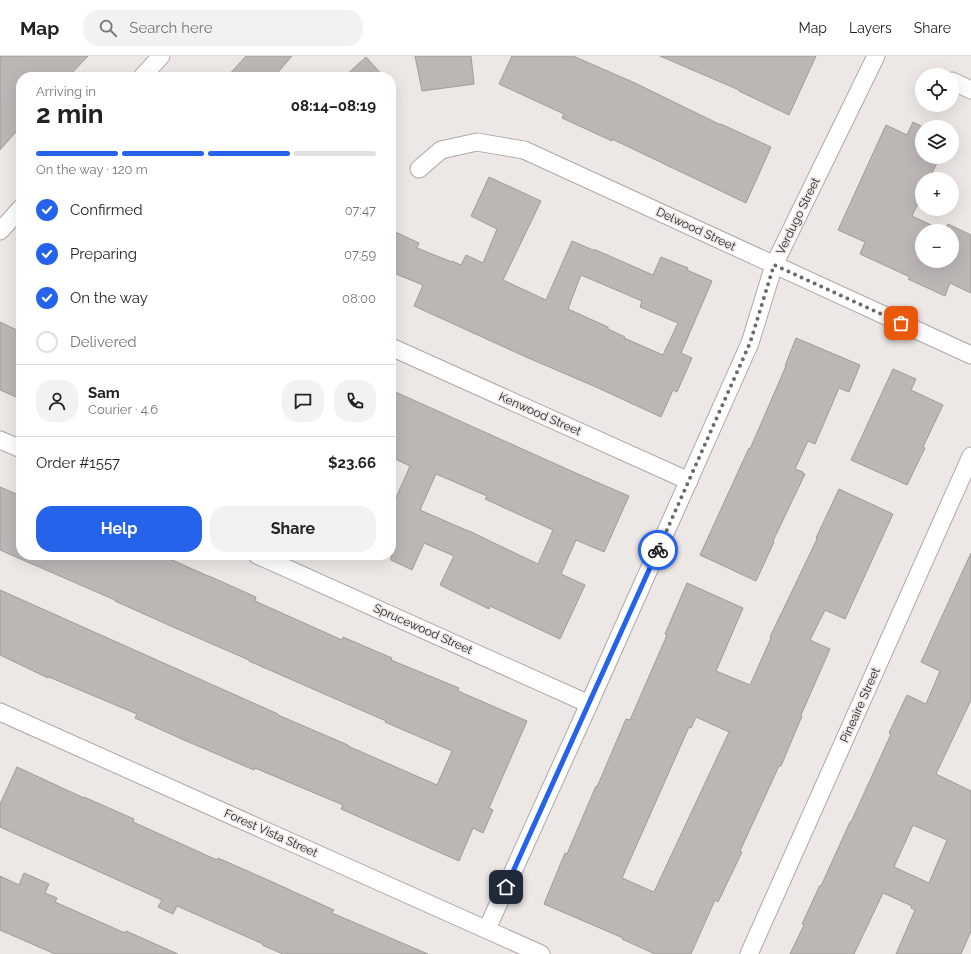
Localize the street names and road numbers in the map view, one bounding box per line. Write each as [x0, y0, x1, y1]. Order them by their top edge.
street label: Verdugo Street [773, 175, 823, 257]
street label: Delwood Street [654, 204, 738, 254]
street label: Kenwood Street [497, 390, 583, 438]
street label: Sprucewood Street [371, 601, 475, 657]
street label: Pineaire Street [837, 665, 883, 745]
street label: Forest Vista Street [222, 806, 320, 860]

